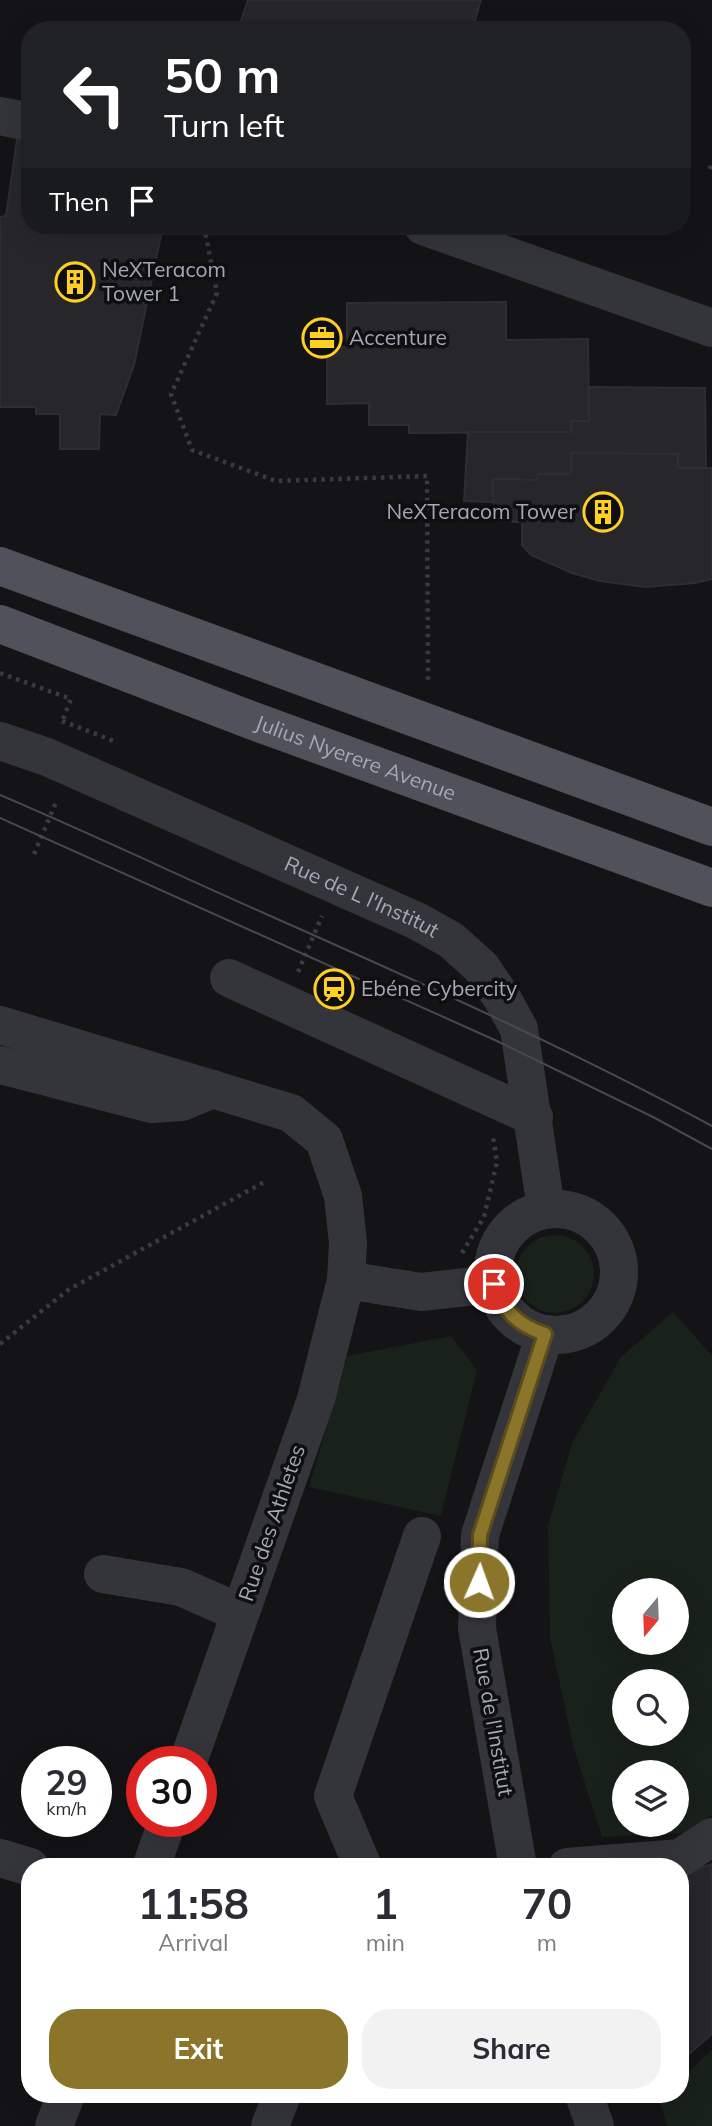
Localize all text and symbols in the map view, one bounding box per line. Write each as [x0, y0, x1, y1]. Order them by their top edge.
text: 50 m [164, 44, 280, 105]
icon: left [49, 49, 140, 140]
text: Turn left [164, 105, 284, 145]
icon: arrive [123, 182, 161, 220]
text: Then [49, 185, 109, 218]
place label: NeXTeracom Tower 1 [102, 256, 226, 306]
building icon: NeXTeracom Tower 1 [54, 261, 96, 303]
office icon: Accenture [301, 317, 343, 359]
place label: Accenture [349, 324, 447, 350]
building icon: NeXTeracom Tower [582, 491, 624, 533]
place label: NeXTeracom Tower [386, 498, 576, 524]
street label: Julius Nyerere Avenue [252, 709, 460, 806]
street label: Rue de L l'Institut [281, 850, 444, 943]
station icon: Ebéne Cybercity [313, 968, 355, 1010]
place label: Ebéne Cybercity [361, 975, 517, 1001]
pin [464, 1254, 524, 1314]
icon: arrive [475, 1265, 513, 1303]
street label: Rue des Athletes [232, 1441, 310, 1604]
position arrow [442, 1545, 516, 1619]
north arrow [612, 1578, 690, 1656]
map controls [612, 1578, 689, 1837]
street label: Rue de l'Institut [468, 1646, 520, 1798]
button: search [612, 1669, 689, 1746]
speed limit sign: 30 [126, 1746, 217, 1837]
text: 29 [45, 1760, 88, 1804]
button: layers [612, 1760, 689, 1837]
text: km/h [46, 1797, 87, 1820]
text: 11:58 [138, 1877, 249, 1930]
text: 1 [373, 1877, 398, 1930]
text: 70 [522, 1877, 572, 1930]
text: Arrival [158, 1928, 229, 1957]
text: min [366, 1928, 405, 1957]
text: m [537, 1928, 557, 1957]
button: Exit [49, 2009, 348, 2089]
button: Share [362, 2009, 661, 2089]

